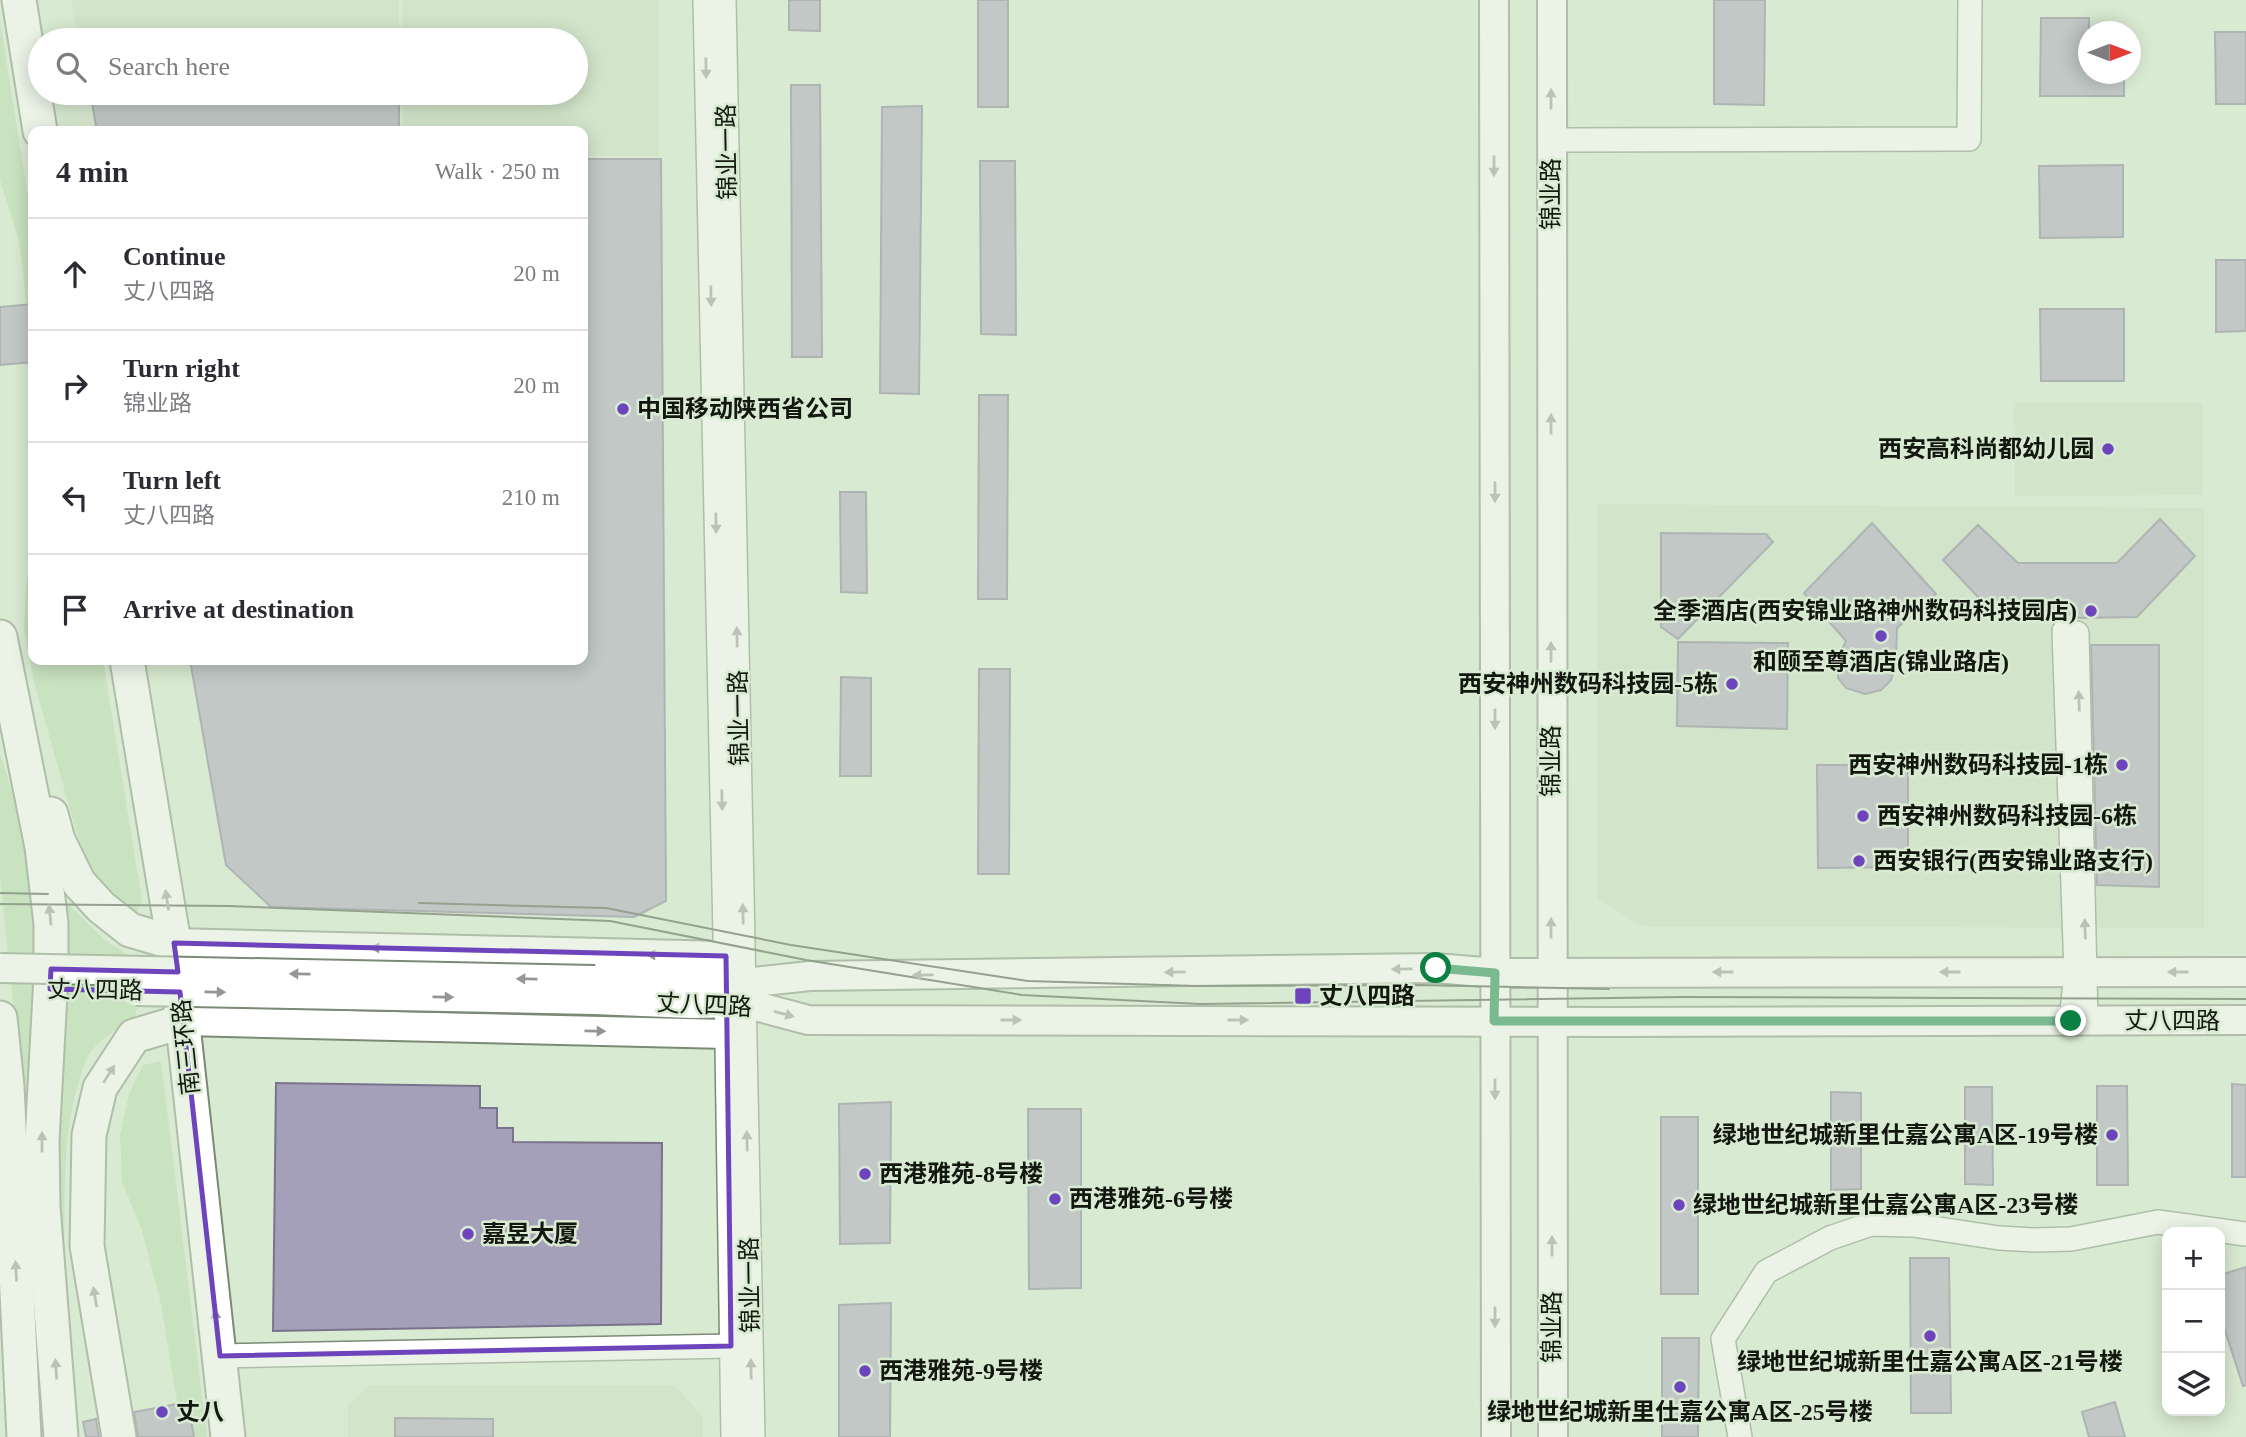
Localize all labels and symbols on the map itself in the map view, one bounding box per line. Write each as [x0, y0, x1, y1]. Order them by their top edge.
north arrow [2078, 21, 2141, 84]
one-way arrow [700, 57, 712, 79]
one-way arrow [1545, 88, 1557, 110]
street label: 锦业一路 [713, 104, 741, 200]
one-way arrow [1488, 155, 1500, 177]
street label: 锦业路 [1538, 158, 1564, 230]
one-way arrow [705, 285, 717, 307]
place label: 中国移动陕西省公司 [637, 396, 853, 422]
marker: 中国移动陕西省公司 [615, 401, 631, 417]
one-way arrow [1545, 413, 1557, 435]
place label: 西安高科尚都幼儿园 [1878, 436, 2094, 462]
marker: 西安高科尚都幼儿园 [2100, 441, 2116, 457]
one-way arrow [1489, 481, 1501, 503]
one-way arrow [710, 512, 722, 534]
place label: 全季酒店(西安锦业路神州数码科技园店) [1653, 598, 2077, 624]
marker: 全季酒店(西安锦业路神州数码科技园店) [2083, 603, 2099, 619]
one-way arrow [731, 626, 743, 648]
marker: 和颐至尊酒店(锦业路店) [1873, 628, 1889, 644]
one-way arrow [1545, 641, 1557, 663]
place label: 和颐至尊酒店(锦业路店) [1753, 649, 2009, 675]
street label: 锦业一路 [725, 670, 753, 766]
place label: 西安神州数码科技园-5栋 [1458, 671, 1718, 697]
marker: 西安神州数码科技园-5栋 [1724, 676, 1740, 692]
one-way arrow [2073, 690, 2085, 712]
one-way arrow [1489, 708, 1501, 730]
street label: 锦业路 [1538, 725, 1564, 797]
place label: 西安神州数码科技园-1栋 [1848, 752, 2108, 778]
marker: 西安神州数码科技园-1栋 [2114, 757, 2130, 773]
one-way arrow [716, 789, 728, 811]
place label: 西安神州数码科技园-6栋 [1877, 803, 2137, 829]
marker: 西安神州数码科技园-6栋 [1855, 808, 1871, 824]
place label: 西安银行(西安锦业路支行) [1873, 848, 2153, 874]
marker: 西安银行(西安锦业路支行) [1851, 853, 1867, 869]
one-way arrow [161, 889, 172, 911]
one-way arrow [737, 903, 748, 925]
one-way arrow [44, 904, 55, 926]
one-way arrow [1545, 917, 1557, 939]
one-way arrow [2079, 917, 2091, 939]
one-way arrow [370, 942, 392, 954]
one-way arrow [646, 949, 668, 960]
route start [1420, 952, 1451, 983]
one-way arrow [1391, 963, 1413, 975]
one-way arrow [1164, 966, 1186, 978]
one-way arrow [1712, 966, 1734, 978]
one-way arrow [1939, 966, 1961, 978]
one-way arrow [2167, 966, 2189, 978]
one-way arrow [288, 969, 310, 980]
one-way arrow [912, 969, 934, 981]
one-way arrow [516, 973, 538, 985]
street label: 丈八四路 [47, 976, 143, 1004]
place label: 丈八四路 [1319, 983, 1415, 1009]
marker: 丈八四路 [1293, 986, 1313, 1006]
one-way arrow [204, 987, 226, 998]
street label: 丈八四路 [655, 990, 753, 1020]
one-way arrow [432, 991, 454, 1003]
street label: 南三环路 [168, 998, 204, 1096]
route end [2055, 1005, 2086, 1036]
street label: 丈八四路 [2124, 1008, 2220, 1034]
one-way arrow [773, 1009, 795, 1020]
one-way arrow [1000, 1014, 1022, 1026]
one-way arrow [1227, 1014, 1249, 1026]
one-way arrow [584, 1025, 606, 1036]
one-way arrow [102, 1065, 115, 1084]
one-way arrow [1489, 1079, 1501, 1101]
place label: 绿地世纪城新里仕嘉公寓A区-19号楼 [1713, 1122, 2098, 1148]
marker: 绿地世纪城新里仕嘉公寓A区-19号楼 [2104, 1127, 2120, 1143]
one-way arrow [741, 1130, 752, 1152]
one-way arrow [36, 1131, 48, 1153]
place label: 西港雅苑-8号楼 [879, 1161, 1043, 1187]
marker: 西港雅苑-8号楼 [857, 1166, 873, 1182]
place label: 西港雅苑-6号楼 [1069, 1186, 1233, 1212]
marker: 西港雅苑-6号楼 [1047, 1191, 1063, 1207]
place label: 绿地世纪城新里仕嘉公寓A区-23号楼 [1693, 1192, 2078, 1218]
marker: 绿地世纪城新里仕嘉公寓A区-23号楼 [1671, 1197, 1687, 1213]
place label: 嘉昱大厦 [482, 1221, 578, 1247]
marker: 嘉昱大厦 [460, 1226, 476, 1242]
one-way arrow [1546, 1235, 1558, 1257]
street label: 锦业一路 [736, 1237, 764, 1333]
one-way arrow [10, 1260, 21, 1282]
one-way arrow [89, 1286, 100, 1308]
street label: 锦业路 [1539, 1291, 1565, 1363]
one-way arrow [1489, 1306, 1501, 1328]
one-way arrow [211, 1309, 222, 1331]
marker: 绿地世纪城新里仕嘉公寓A区-21号楼 [1922, 1328, 1938, 1344]
place label: 绿地世纪城新里仕嘉公寓A区-21号楼 [1737, 1349, 2123, 1375]
one-way arrow [50, 1358, 61, 1380]
one-way arrow [745, 1358, 757, 1380]
place label: 西港雅苑-9号楼 [879, 1358, 1043, 1384]
marker: 西港雅苑-9号楼 [857, 1363, 873, 1379]
marker: 绿地世纪城新里仕嘉公寓A区-25号楼 [1672, 1379, 1688, 1395]
place label: 丈八 [176, 1399, 224, 1425]
place label: 绿地世纪城新里仕嘉公寓A区-25号楼 [1487, 1399, 1873, 1425]
marker: 丈八 [154, 1404, 170, 1420]

